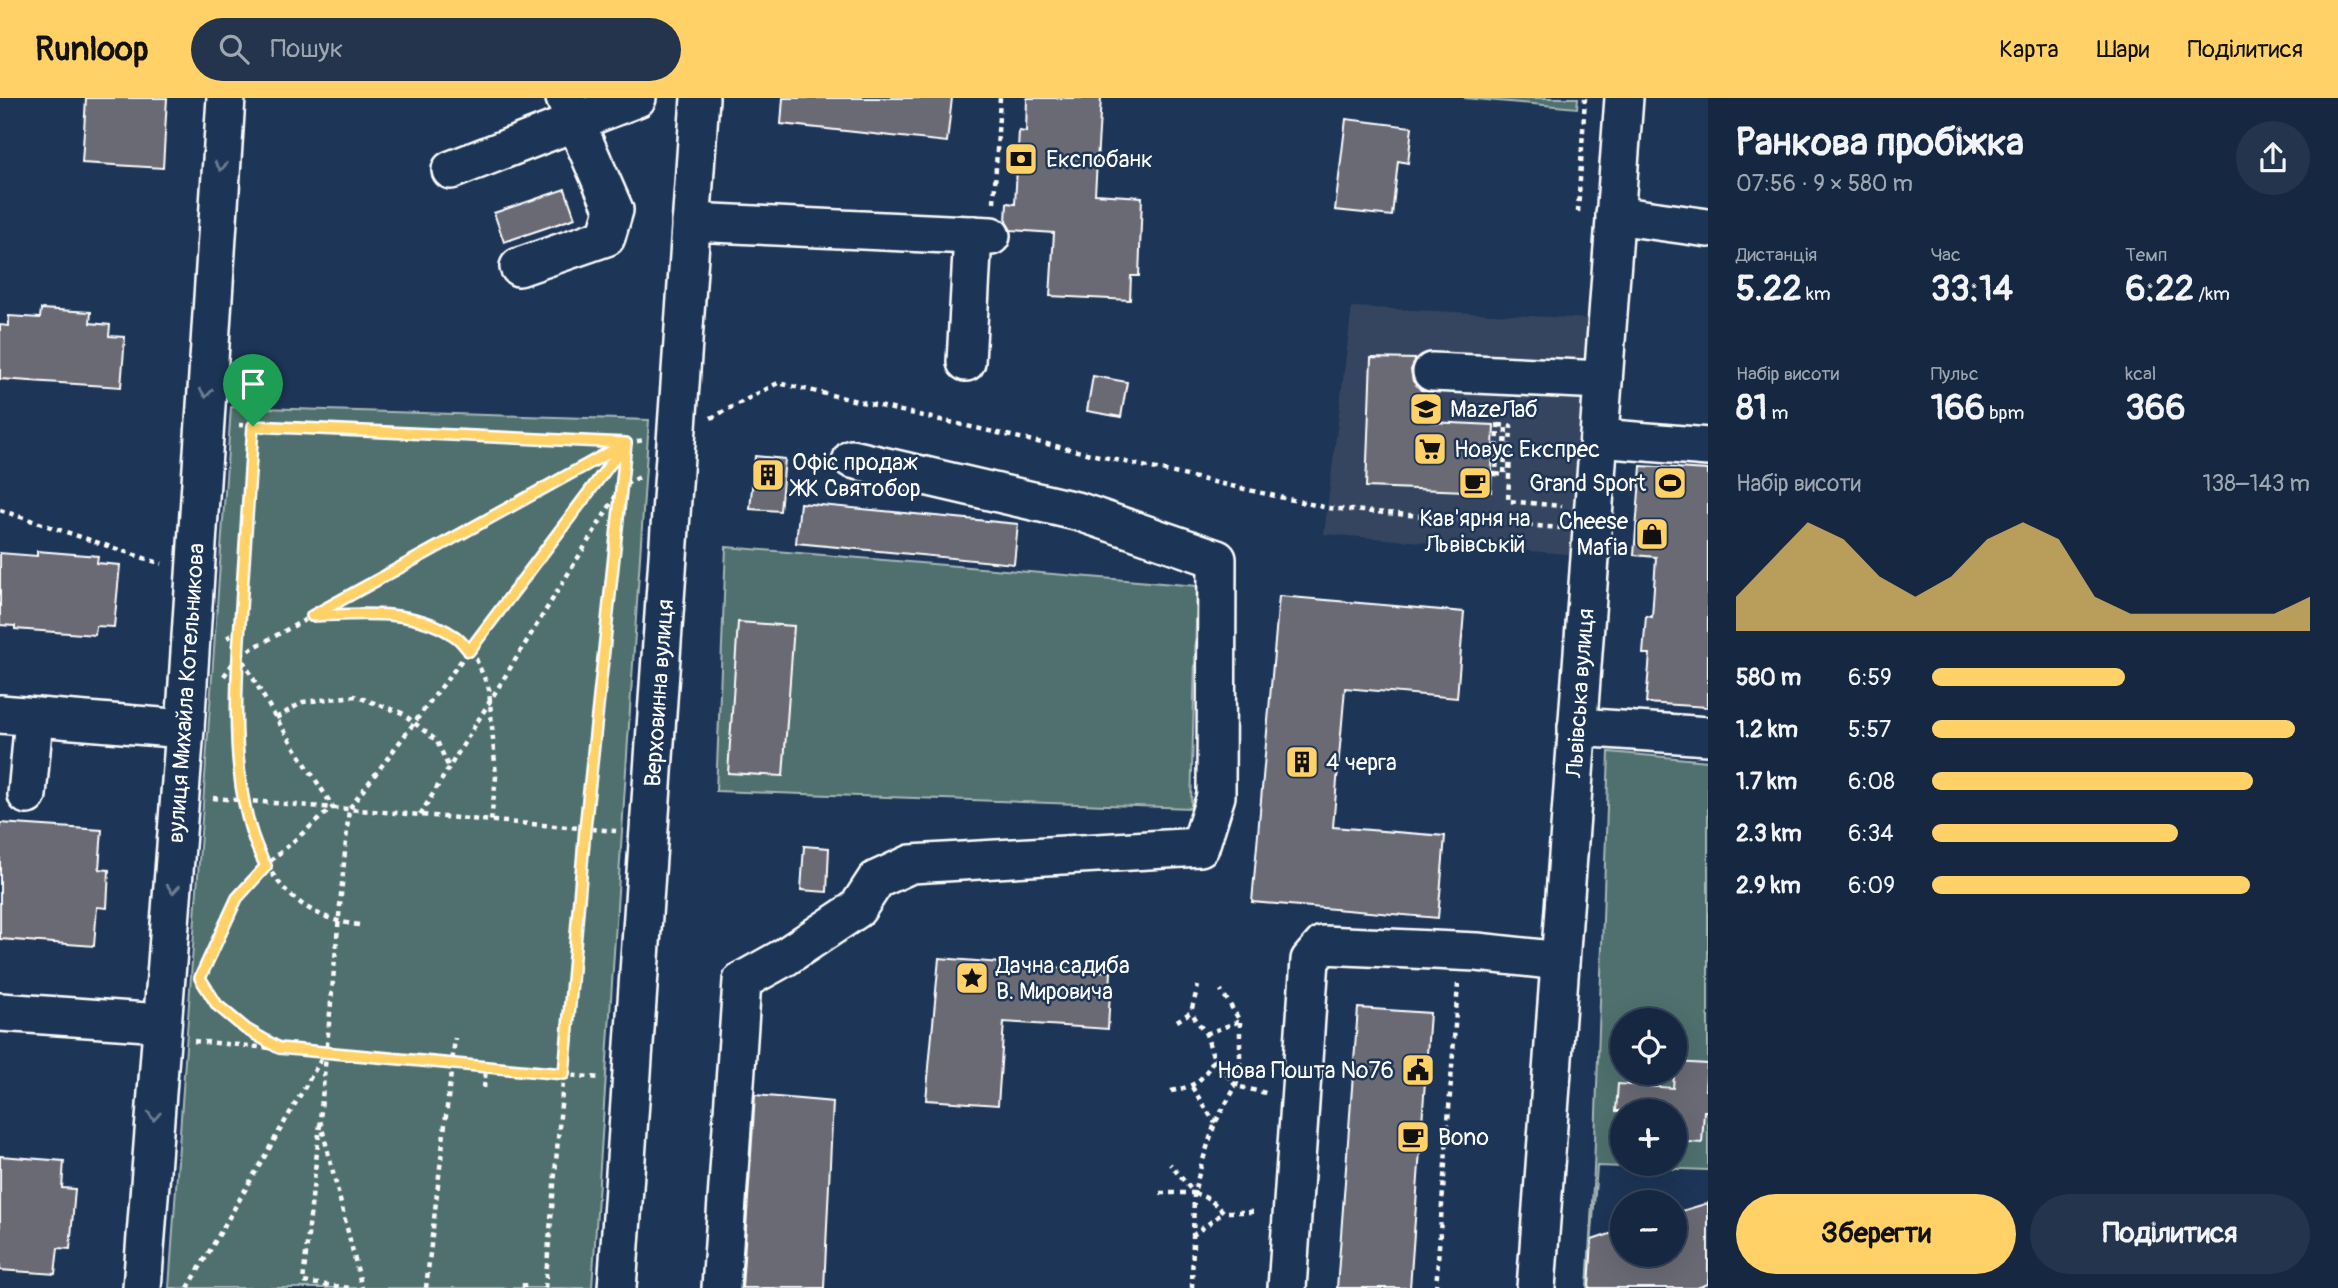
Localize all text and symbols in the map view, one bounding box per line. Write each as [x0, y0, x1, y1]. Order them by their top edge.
search box [191, 18, 681, 81]
text: Runloop [35, 29, 149, 70]
icon: search [215, 30, 253, 68]
text: Пошук [271, 33, 343, 65]
text: Карта [1999, 35, 2059, 64]
text: Шари [2097, 35, 2150, 64]
text: Поділитися [2188, 35, 2303, 64]
text: Ранкова пробіжка [1736, 119, 2024, 167]
button: share [2236, 121, 2310, 195]
bank icon: Експобанк [1002, 140, 1040, 178]
place label: Експобанк [1046, 145, 1153, 174]
one-way arrow [214, 161, 229, 172]
text: 07:56 · 9 × 580 m [1736, 169, 1913, 198]
text: Дистанція [1736, 243, 1817, 267]
text: Час [1931, 243, 1961, 267]
text: Темп [2125, 243, 2167, 267]
text: 5.22 [1736, 267, 1802, 311]
text: 33:14 [1931, 267, 2013, 311]
text: 6:22 [2125, 267, 2194, 311]
text: km [1802, 282, 1831, 306]
text: /km [2194, 282, 2230, 306]
pin [223, 354, 283, 426]
text: Набір висоти [1736, 362, 1839, 386]
text: Пульс [1931, 362, 1979, 386]
text: kcal [2125, 362, 2156, 386]
icon: arrive [234, 365, 272, 403]
text: 81 [1736, 386, 1767, 430]
text: 166 [1931, 386, 1985, 430]
text: 366 [2125, 386, 2186, 430]
one-way arrow [199, 388, 214, 399]
school or university icon: MazeЛаб [1407, 390, 1445, 428]
place label: MazeЛаб [1450, 395, 1538, 424]
text: m [1767, 401, 1788, 425]
text: bpm [1985, 401, 2024, 425]
supermarket icon: Новус Експрес [1411, 430, 1449, 468]
place label: Новус Експрес [1454, 435, 1600, 464]
place label: Офіс продаж ЖК Святобор [789, 448, 921, 503]
building icon: Офіс продаж ЖК Святобор [749, 456, 787, 494]
cafe icon: Кав'ярня на Львівській [1456, 464, 1494, 502]
sports icon: Grand Sport [1651, 464, 1689, 502]
place label: Grand Sport [1529, 469, 1647, 498]
text: Набір висоти [1736, 469, 1861, 498]
text: 138–143 m [2202, 469, 2310, 498]
place label: Кав'ярня на Львівській [1420, 504, 1530, 559]
place label: Cheese Mafia [1559, 507, 1629, 562]
shop icon: Cheese Mafia [1633, 515, 1671, 553]
street label: вулиця Михайла Котельникова [161, 542, 211, 844]
street label: Верховинна вулиця [638, 598, 680, 788]
street label: Львівська вулиця [1560, 607, 1600, 780]
text: 580 m [1736, 663, 1801, 692]
text: 6:59 [1848, 663, 1892, 692]
text: 1.2 km [1736, 715, 1798, 744]
text: 5:57 [1848, 715, 1891, 744]
building icon: 4 черга [1283, 743, 1321, 781]
place label: 4 черга [1326, 748, 1397, 777]
text: 1.7 km [1736, 767, 1797, 796]
text: 6:08 [1848, 767, 1895, 796]
text: 2.3 km [1736, 819, 1802, 848]
text: 6:34 [1848, 819, 1894, 848]
text: 2.9 km [1736, 871, 1801, 900]
text: 6:09 [1848, 871, 1895, 900]
one-way arrow [166, 884, 181, 895]
place label: Дачна садиба В. Мировича [995, 951, 1130, 1006]
place icon: Дачна садиба В. Мировича [953, 959, 991, 997]
map controls [1610, 1008, 1687, 1267]
button: locate [1610, 1008, 1687, 1085]
public building icon: Нова Пошта №76 [1399, 1051, 1437, 1089]
place label: Нова Пошта №76 [1217, 1056, 1394, 1085]
button: + [1610, 1099, 1687, 1176]
one-way arrow [147, 1110, 162, 1121]
cafe icon: Bono [1394, 1118, 1432, 1156]
place label: Bono [1438, 1123, 1489, 1152]
button: − [1610, 1190, 1687, 1267]
button: Зберегти [1736, 1194, 2016, 1274]
button: Поділитися [2030, 1194, 2310, 1274]

